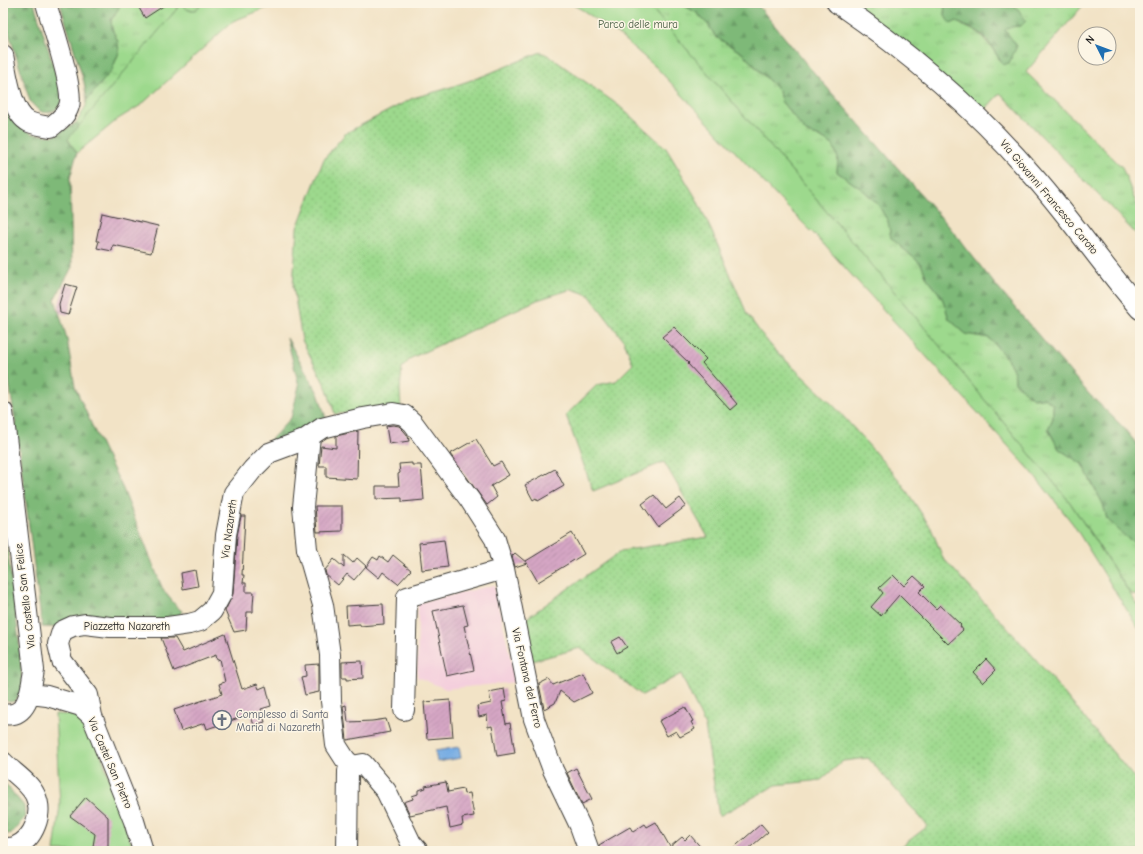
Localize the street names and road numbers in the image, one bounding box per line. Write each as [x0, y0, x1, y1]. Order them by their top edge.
street label: Via Giovanni Francesco Caroto [997, 137, 1101, 257]
street label: Via Nazareth [218, 499, 240, 559]
street label: Via Castello San Felice [12, 542, 38, 649]
street label: Piazzetta Nazareth [84, 620, 170, 633]
street label: Via Fontana del Ferro [509, 627, 545, 729]
street label: Via Castel San Pietro [85, 715, 135, 811]

